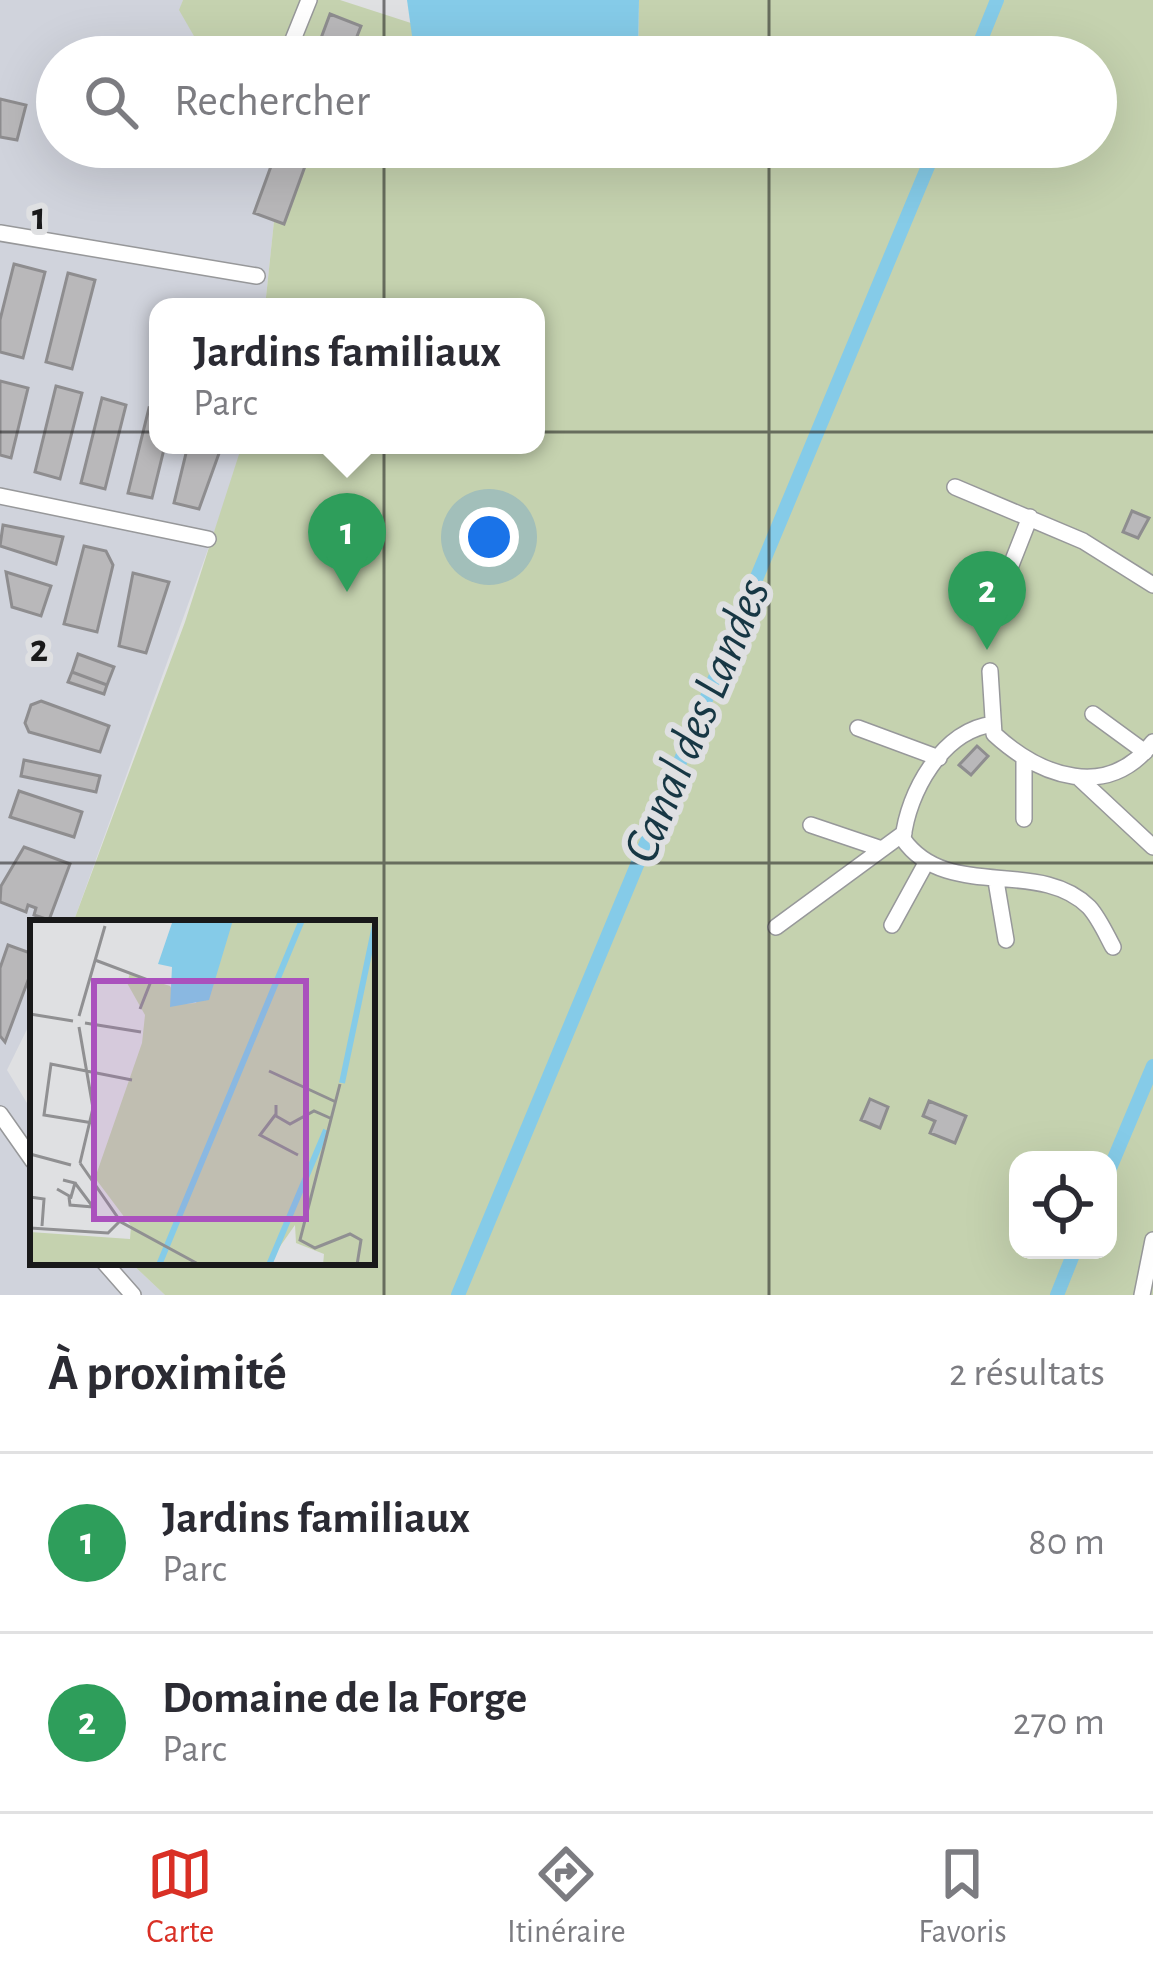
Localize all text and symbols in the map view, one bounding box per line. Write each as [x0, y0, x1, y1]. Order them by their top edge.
search box [36, 36, 1117, 168]
icon: search [78, 69, 144, 135]
text: Rechercher [174, 79, 370, 124]
text: 1 [32, 198, 46, 237]
popup [149, 298, 545, 454]
text: Jardins familiaux [193, 330, 501, 375]
text: Parc [193, 384, 257, 423]
pin: 1 [308, 493, 386, 592]
your location [459, 507, 519, 567]
pin: 2 [948, 551, 1026, 650]
water label: Canal des Landes [614, 572, 780, 870]
text: 2 [30, 630, 48, 669]
inset map [30, 920, 375, 1265]
map controls [1009, 1151, 1117, 1259]
button: locate [1009, 1151, 1117, 1259]
text: À proximité [48, 1348, 287, 1399]
text: 2 résultats [949, 1354, 1105, 1393]
text: Jardins familiaux [162, 1496, 470, 1541]
text: 1 [80, 1523, 94, 1562]
text: 80 m [1028, 1523, 1105, 1562]
text: Parc [162, 1550, 226, 1589]
text: Domaine de la Forge [162, 1676, 527, 1721]
text: 2 [78, 1703, 96, 1742]
text: 270 m [1013, 1703, 1105, 1742]
text: Parc [162, 1730, 226, 1769]
tab: Carte [146, 1841, 214, 1953]
tab: Itinéraire [507, 1841, 626, 1953]
tab: Favoris [918, 1841, 1007, 1953]

